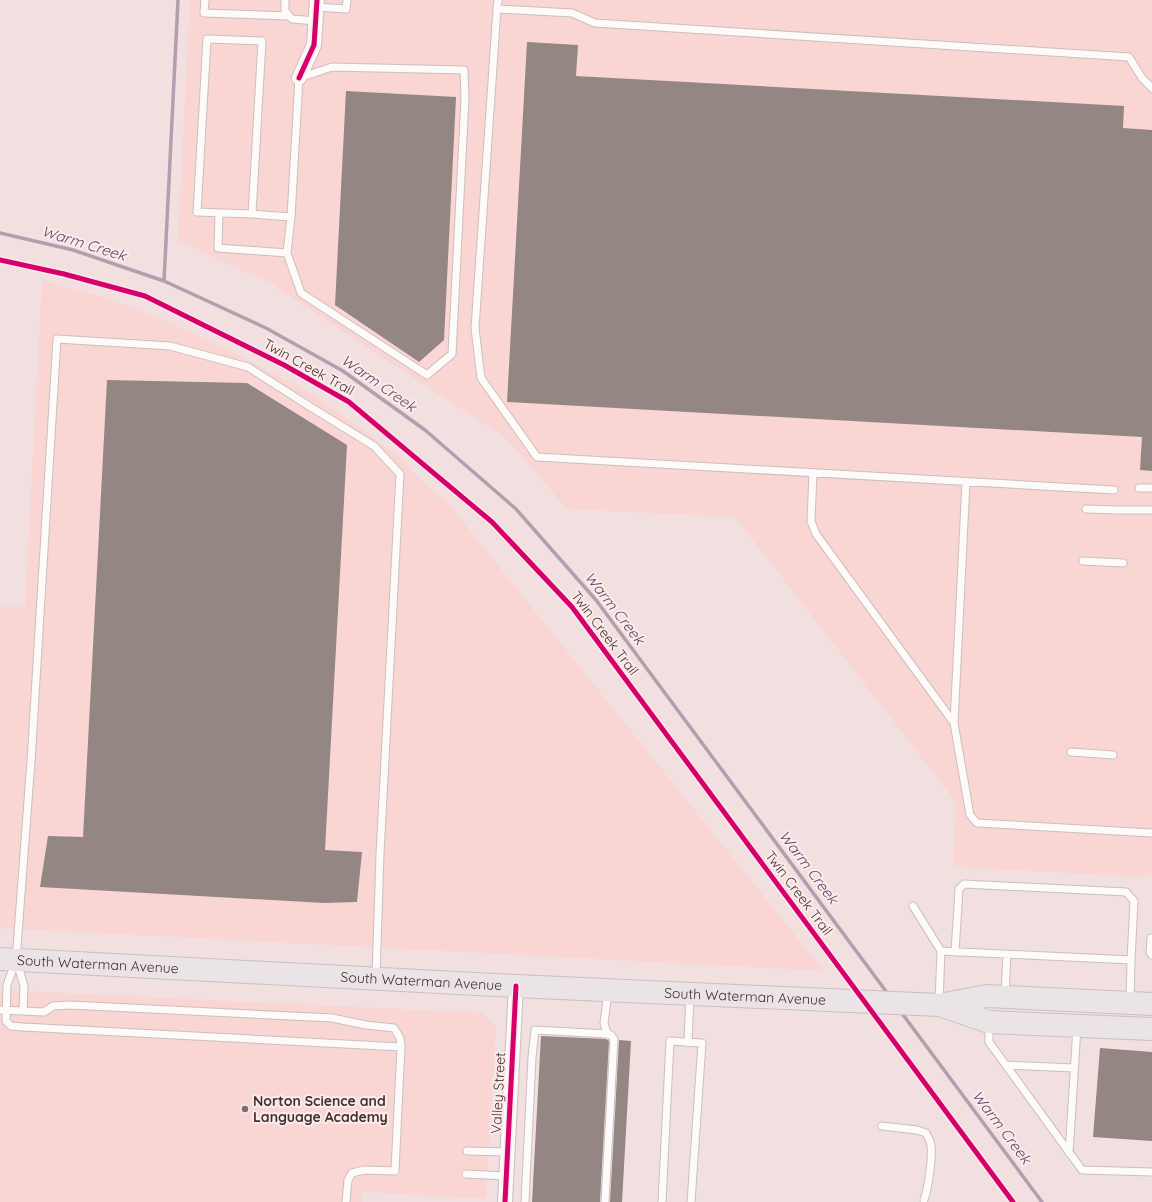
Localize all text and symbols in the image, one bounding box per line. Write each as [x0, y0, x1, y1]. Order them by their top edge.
water label: Warm Creek [40, 221, 130, 265]
street label: Twin Creek Trail [260, 335, 358, 399]
water label: Warm Creek [338, 350, 422, 417]
water label: Warm Creek [581, 568, 651, 650]
street label: Twin Creek Trail [567, 587, 643, 679]
water label: Warm Creek [775, 826, 844, 909]
street label: Twin Creek Trail [761, 847, 837, 939]
street label: South Waterman Avenue [17, 951, 179, 977]
street label: South Waterman Avenue [340, 968, 503, 994]
street label: South Waterman Avenue [664, 984, 826, 1009]
street label: Valley Street [487, 1051, 509, 1134]
water label: Warm Creek [968, 1086, 1037, 1169]
place label: Norton Science and Language Academy [253, 1092, 388, 1126]
marker: Norton Science and Language Academy [240, 1104, 250, 1114]

